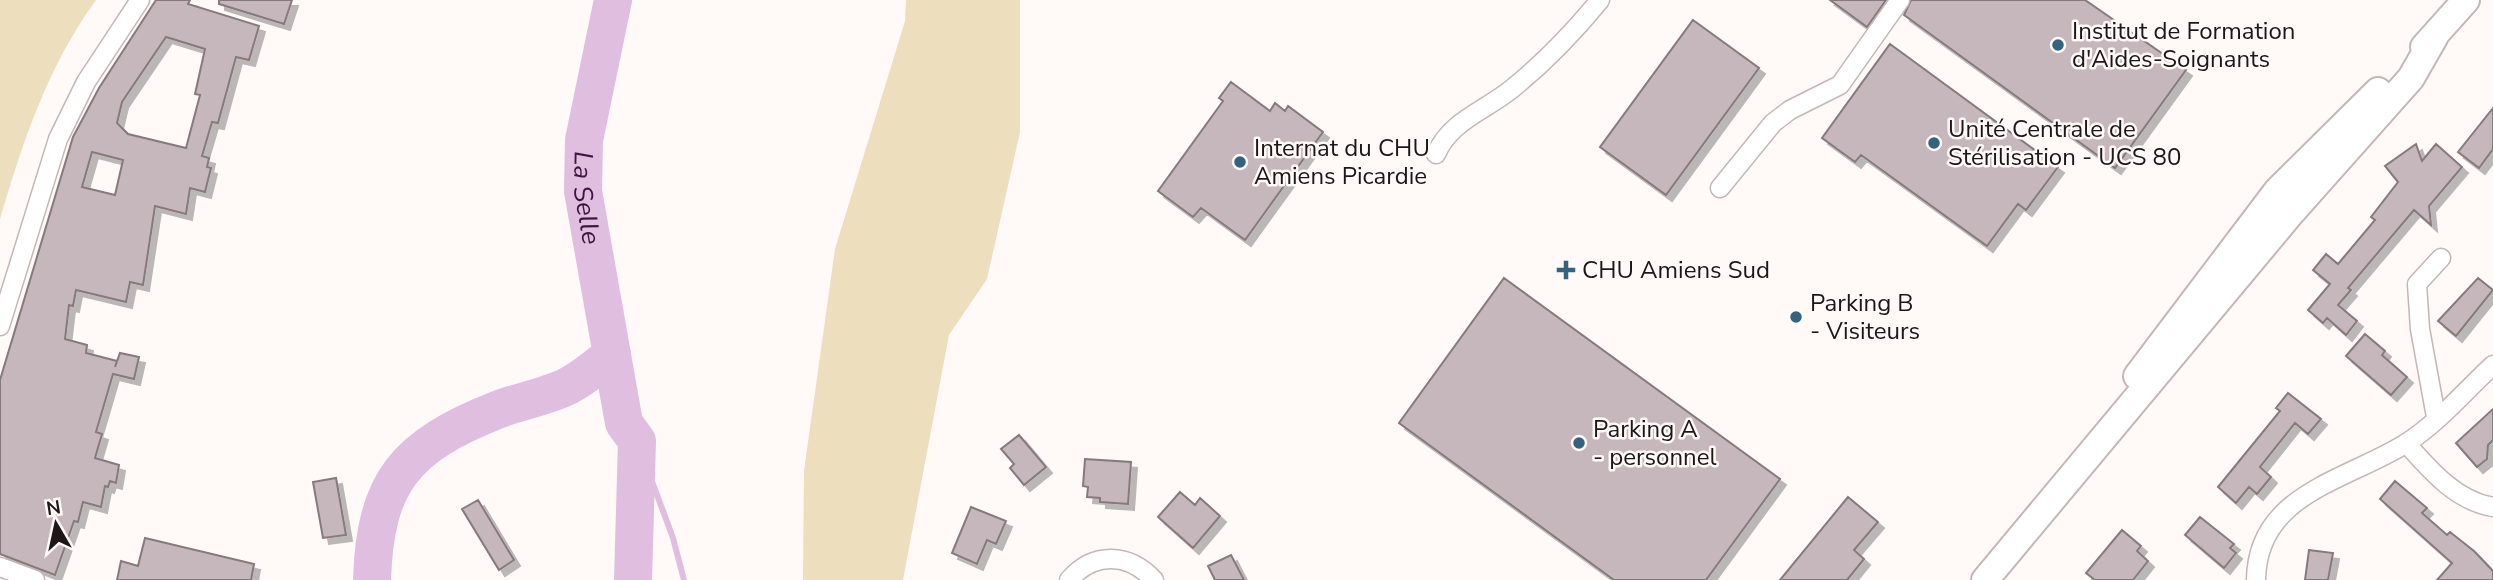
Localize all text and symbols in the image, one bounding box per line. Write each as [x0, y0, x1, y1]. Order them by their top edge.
place label: Institut de Formation d'Aides-Soignants [2072, 15, 2295, 75]
marker: Institut de Formation d'Aides-Soignants [2050, 37, 2066, 53]
place label: Unité Centrale de Stérilisation - UCS 80 [1948, 113, 2181, 173]
place label: Internat du CHU Amiens Picardie [1254, 132, 1430, 192]
marker: Unité Centrale de Stérilisation - UCS 80 [1926, 135, 1942, 151]
water label: La Selle [565, 151, 610, 247]
marker: Internat du CHU Amiens Picardie [1232, 154, 1248, 170]
place label: CHU Amiens Sud [1582, 254, 1770, 286]
marker: CHU Amiens Sud [1556, 260, 1576, 280]
place label: Parking B - Visiteurs [1810, 287, 1920, 347]
marker: Parking B - Visiteurs [1788, 309, 1804, 325]
place label: Parking A - personnel [1593, 413, 1717, 473]
marker: Parking A - personnel [1571, 435, 1587, 451]
north arrow [21, 489, 91, 559]
text: N [44, 494, 63, 522]

